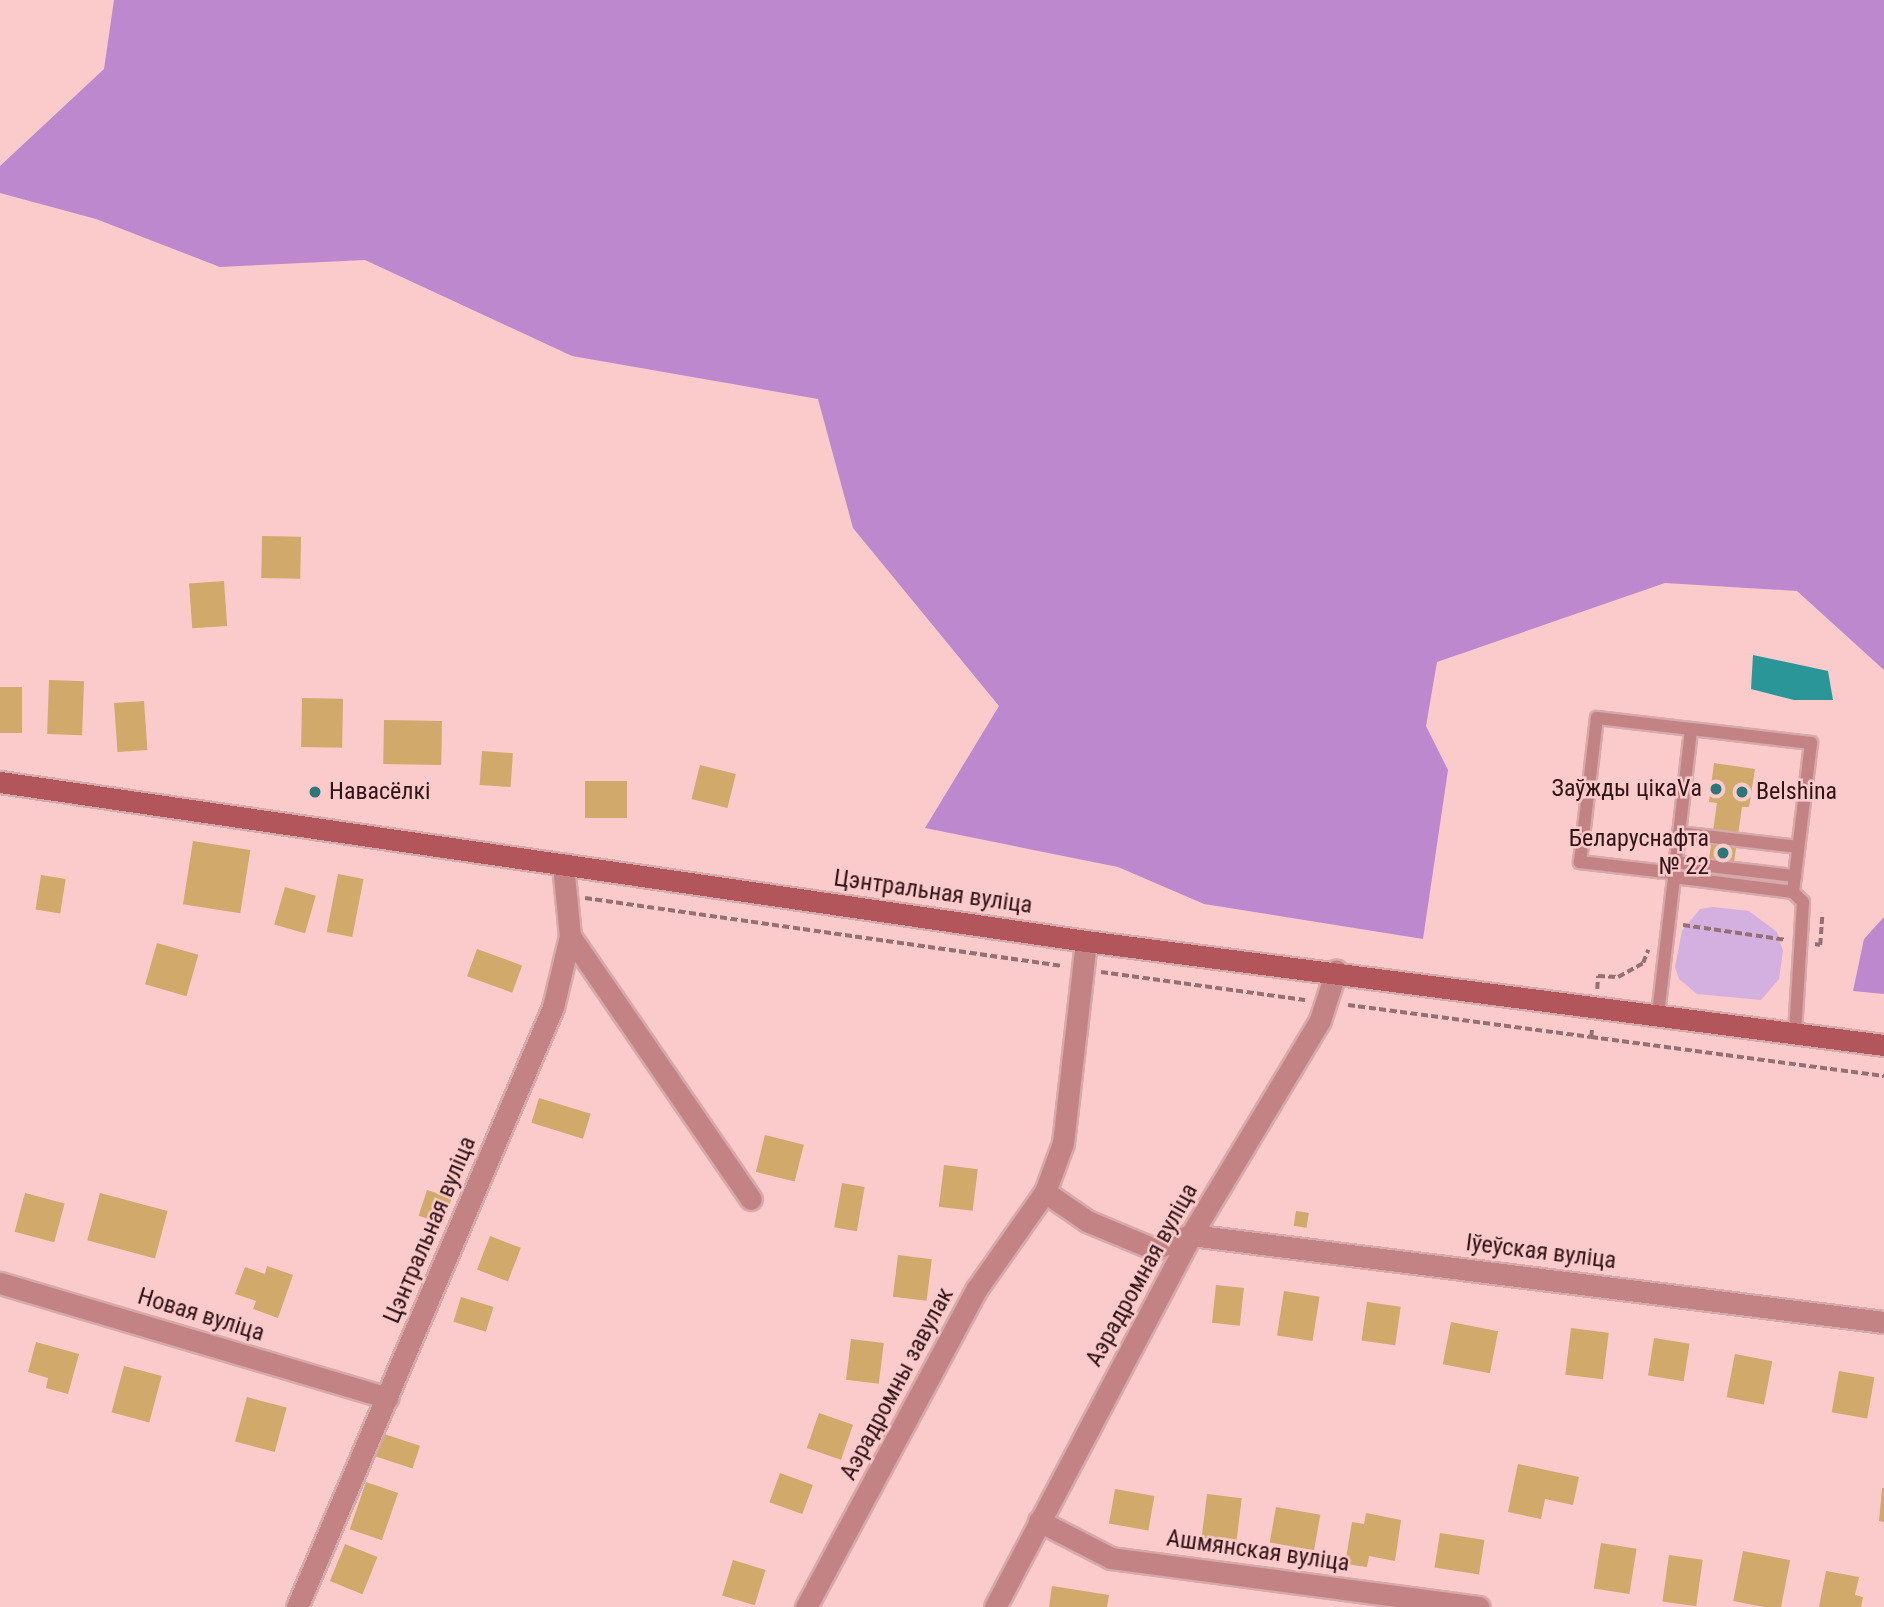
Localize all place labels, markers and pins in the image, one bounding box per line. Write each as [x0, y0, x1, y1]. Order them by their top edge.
place label: Заўжды цікаVа [1552, 775, 1702, 803]
place label: Навасёлкі [329, 778, 431, 806]
place label: Belshina [1756, 778, 1837, 806]
marker: Заўжды цікаVа [1708, 781, 1724, 797]
marker: Навасёлкі [307, 784, 323, 800]
marker: Belshina [1734, 784, 1750, 800]
place label: Беларуснафта № 22 [1569, 825, 1709, 881]
marker: Беларуснафта № 22 [1715, 845, 1731, 861]

